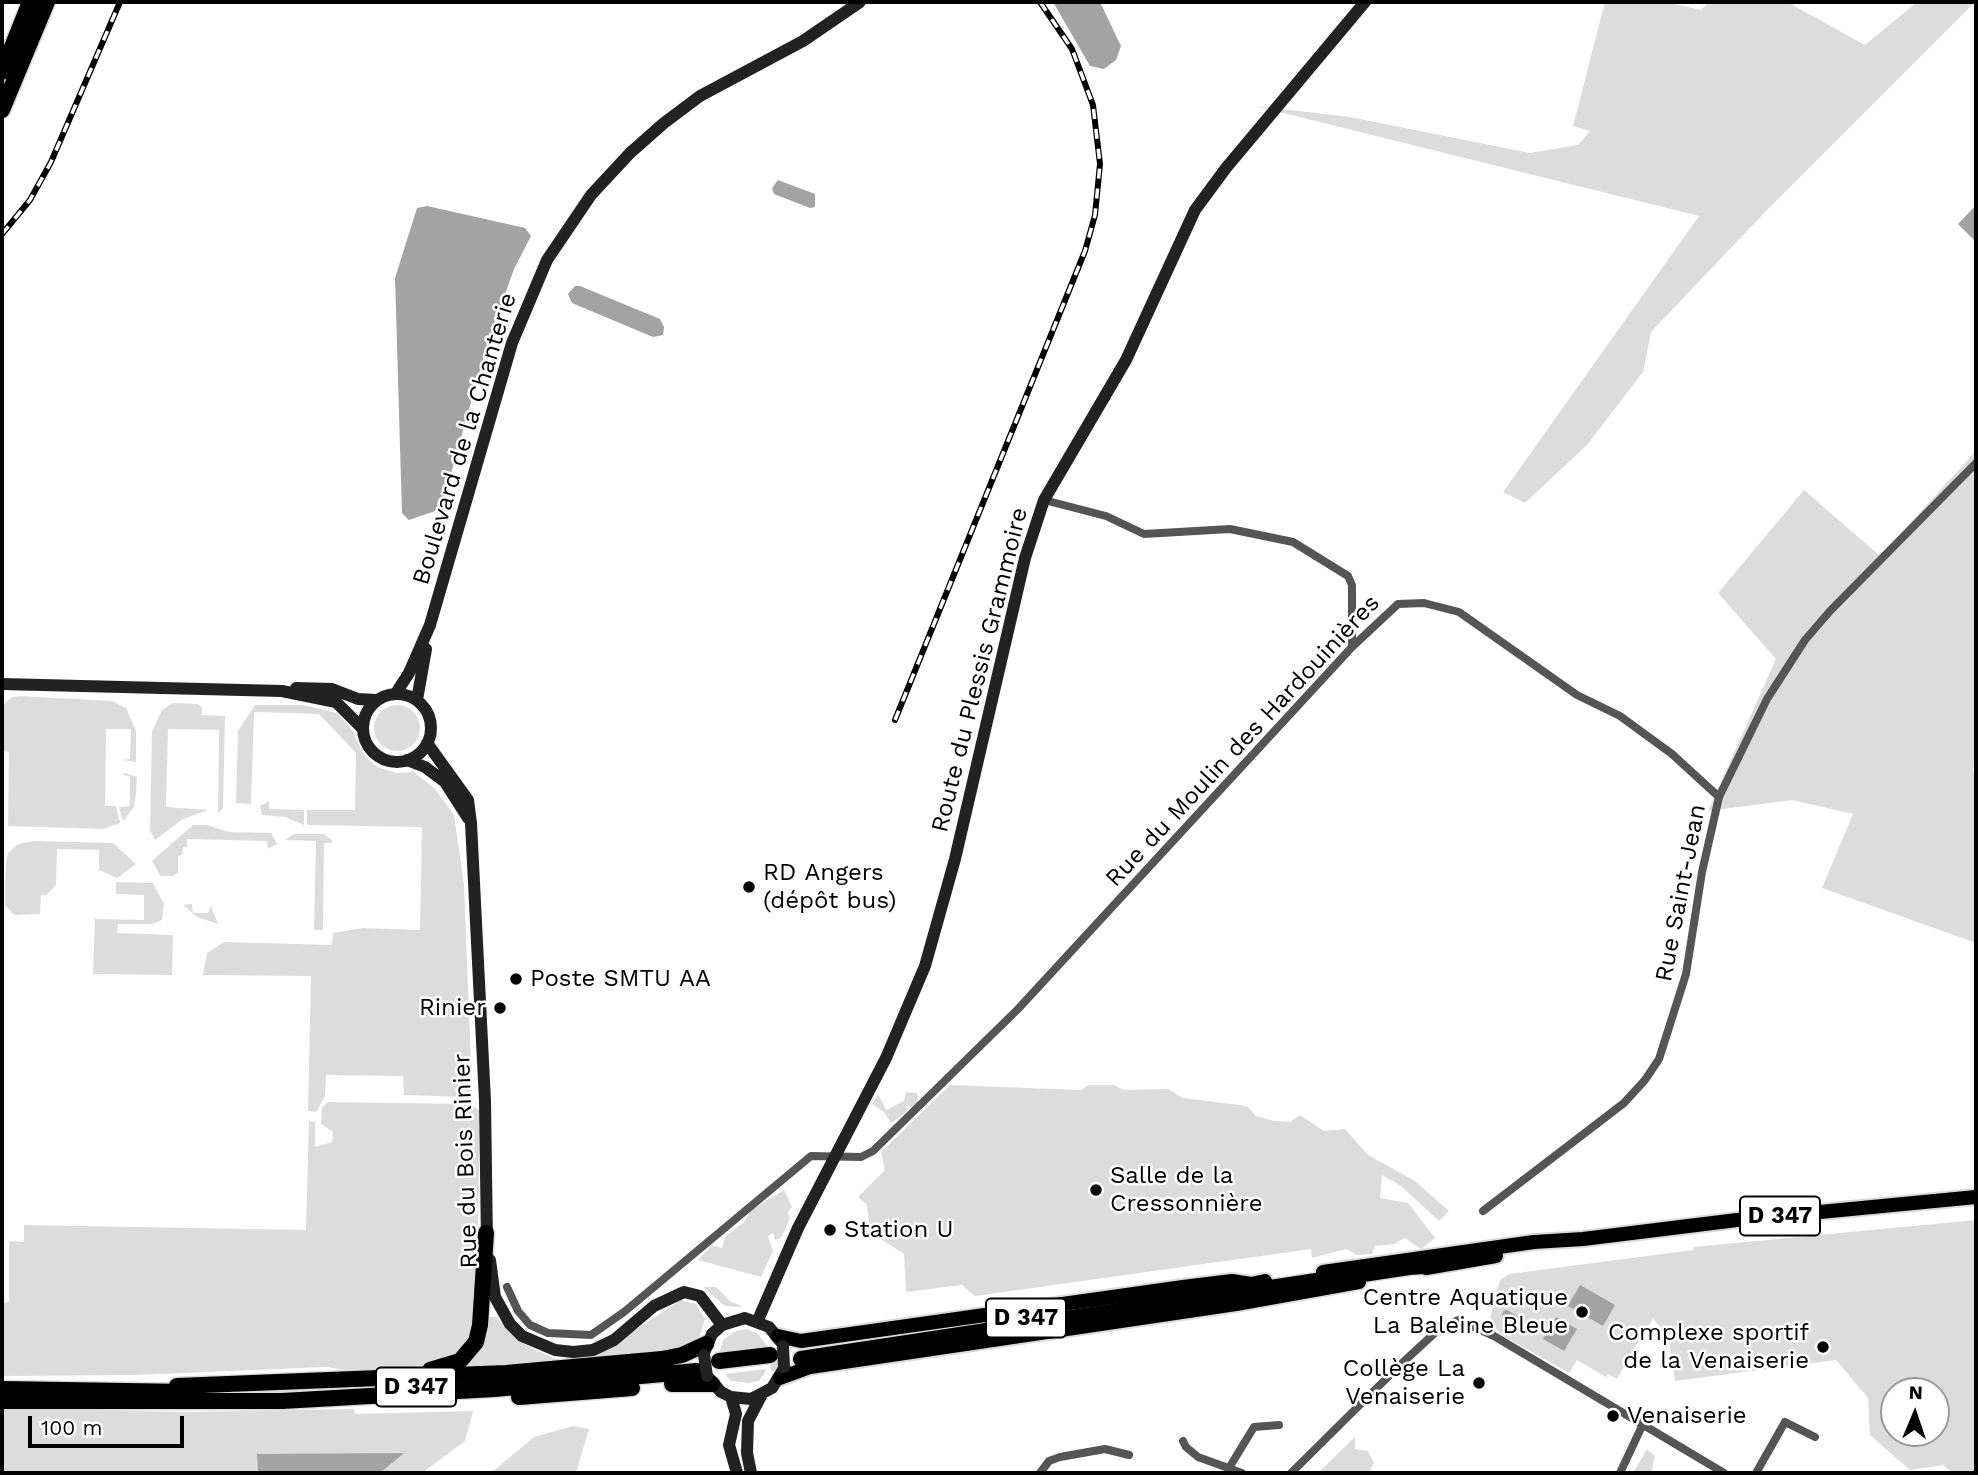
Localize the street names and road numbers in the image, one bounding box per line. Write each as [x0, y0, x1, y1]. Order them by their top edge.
street label: Boulevard de la Chanterie [407, 290, 523, 588]
street label: Route du Plessis Grammoire [926, 505, 1034, 835]
street label: Rue du Moulin des Hardouinières [1100, 589, 1386, 893]
street label: Rue Saint-Jean [1650, 802, 1712, 984]
street label: Rue du Bois Rinier [448, 1053, 484, 1269]
road number: D 347 [1740, 1196, 1820, 1236]
road number: D 347 [986, 1298, 1066, 1338]
road number: D 347 [376, 1368, 456, 1406]

